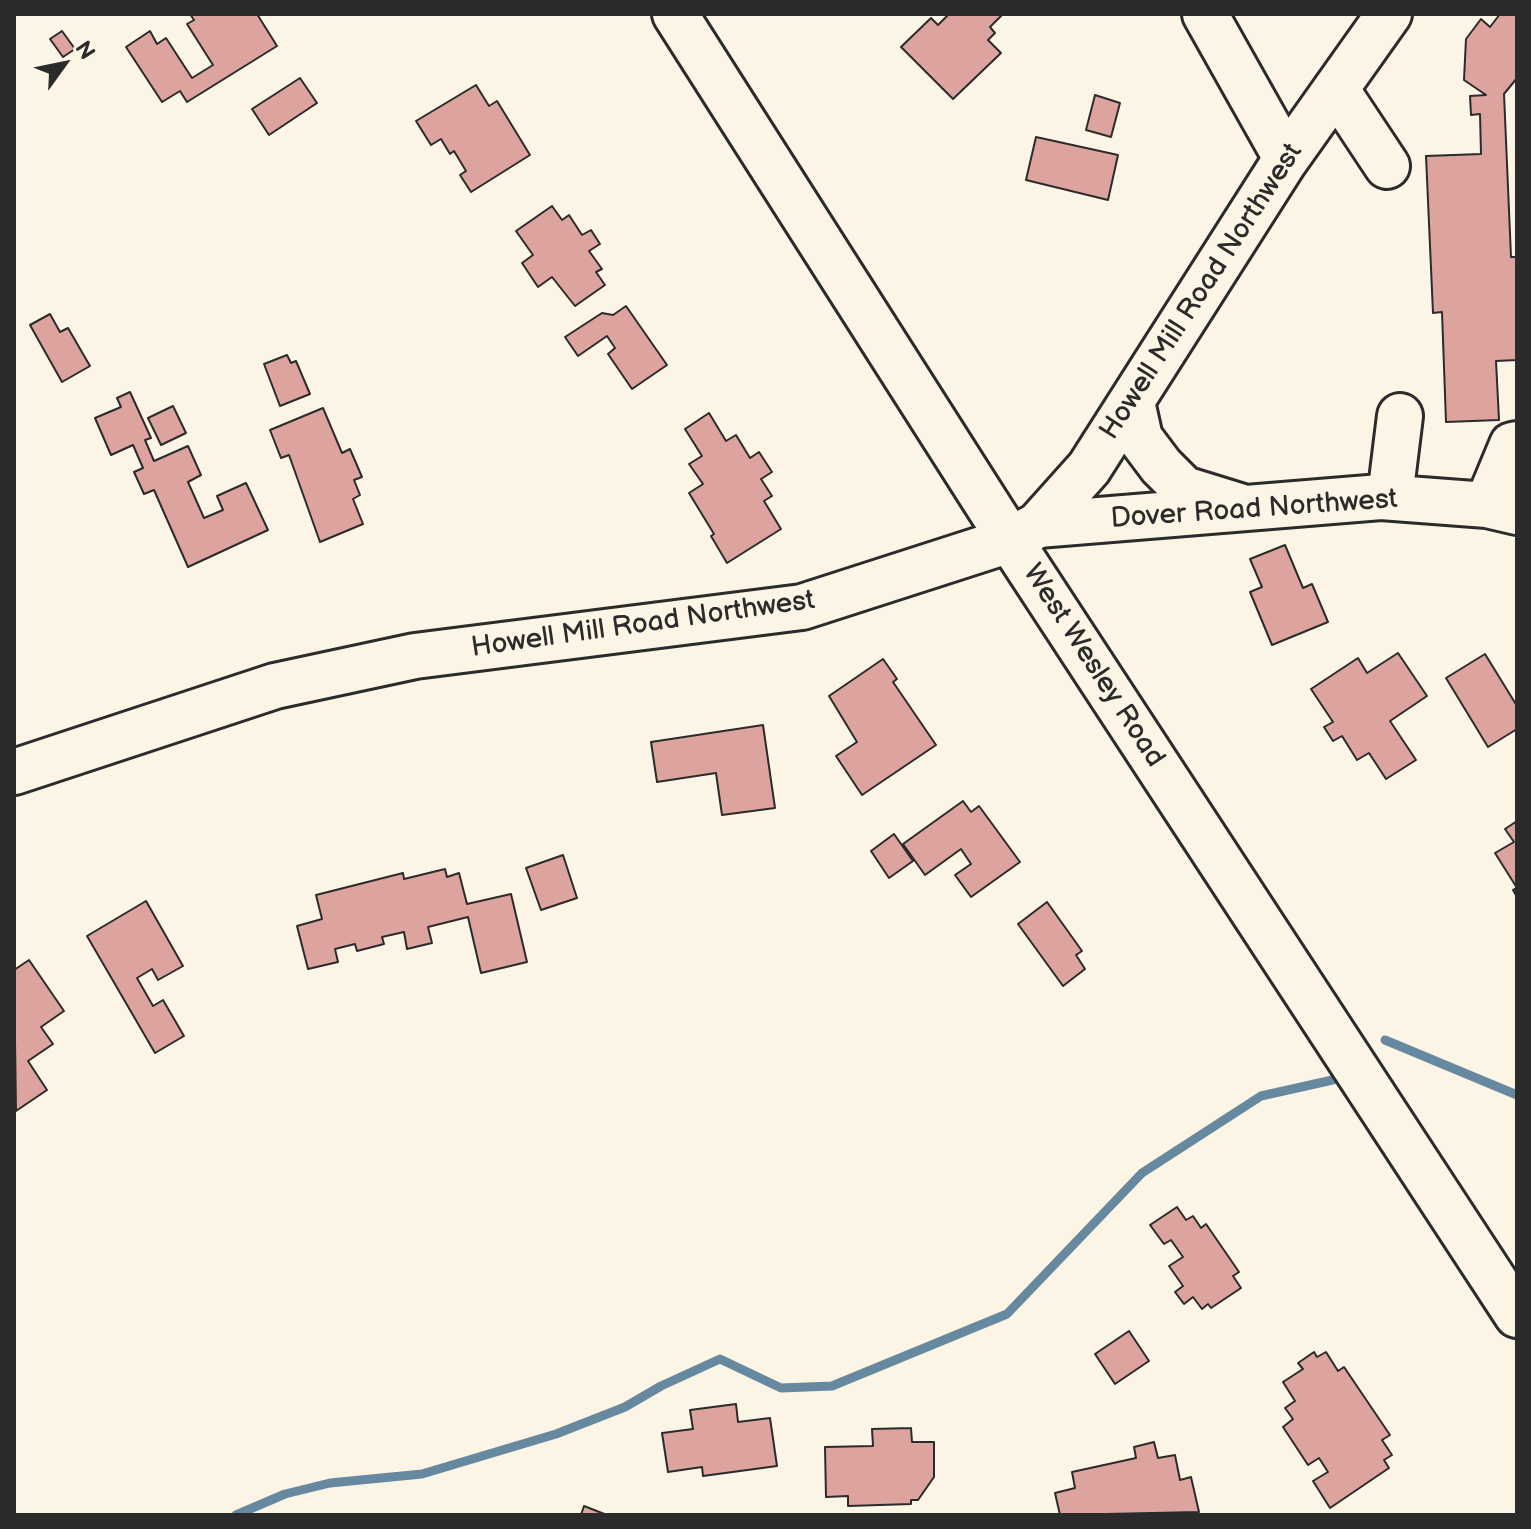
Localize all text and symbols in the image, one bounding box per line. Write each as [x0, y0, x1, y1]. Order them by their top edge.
north arrow [24, 24, 104, 104]
text: N [69, 36, 100, 65]
street label: Howell Mill Road Northwest [1094, 138, 1310, 446]
street label: Dover Road Northwest [1110, 483, 1398, 537]
street label: West Wesley Road [1015, 558, 1171, 774]
street label: Howell Mill Road Northwest [469, 584, 817, 666]

